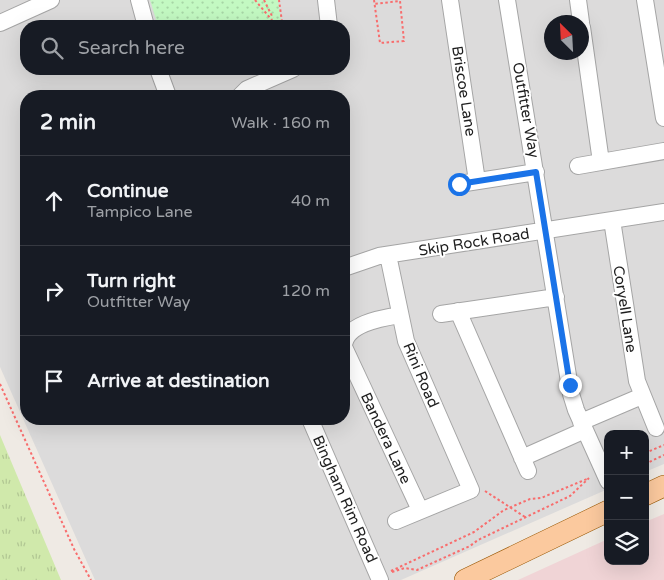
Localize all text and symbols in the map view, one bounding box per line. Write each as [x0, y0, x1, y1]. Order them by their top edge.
north arrow [544, 15, 589, 60]
search box [20, 20, 350, 75]
icon: search [38, 34, 66, 62]
text: Search here [78, 37, 185, 59]
street label: Briscoe Lane [448, 45, 480, 137]
street label: Outfitter Way [509, 61, 543, 159]
text: 2 min [40, 110, 96, 135]
text: Walk · 160 m [231, 113, 330, 133]
route start [448, 173, 471, 196]
text: Continue [87, 180, 169, 202]
icon: ahead [40, 187, 68, 215]
text: 40 m [291, 191, 330, 211]
text: Tampico Lane [87, 202, 193, 222]
street label: Skip Rock Road [417, 224, 531, 260]
street label: Coryell Lane [609, 264, 641, 354]
text: Turn right [87, 270, 175, 292]
icon: right [40, 277, 68, 305]
text: 120 m [281, 281, 330, 301]
text: Outfitter Way [87, 292, 190, 312]
street label: Rini Road [399, 340, 443, 410]
icon: arrive [40, 367, 68, 395]
text: Arrive at destination [87, 370, 270, 392]
route end [559, 374, 582, 397]
street label: Bandera Lane [357, 389, 415, 487]
map controls [604, 430, 649, 565]
button: + [604, 430, 649, 475]
street label: Bingham Rim Road [309, 432, 381, 566]
button: − [604, 475, 649, 520]
button: layers [604, 520, 649, 565]

